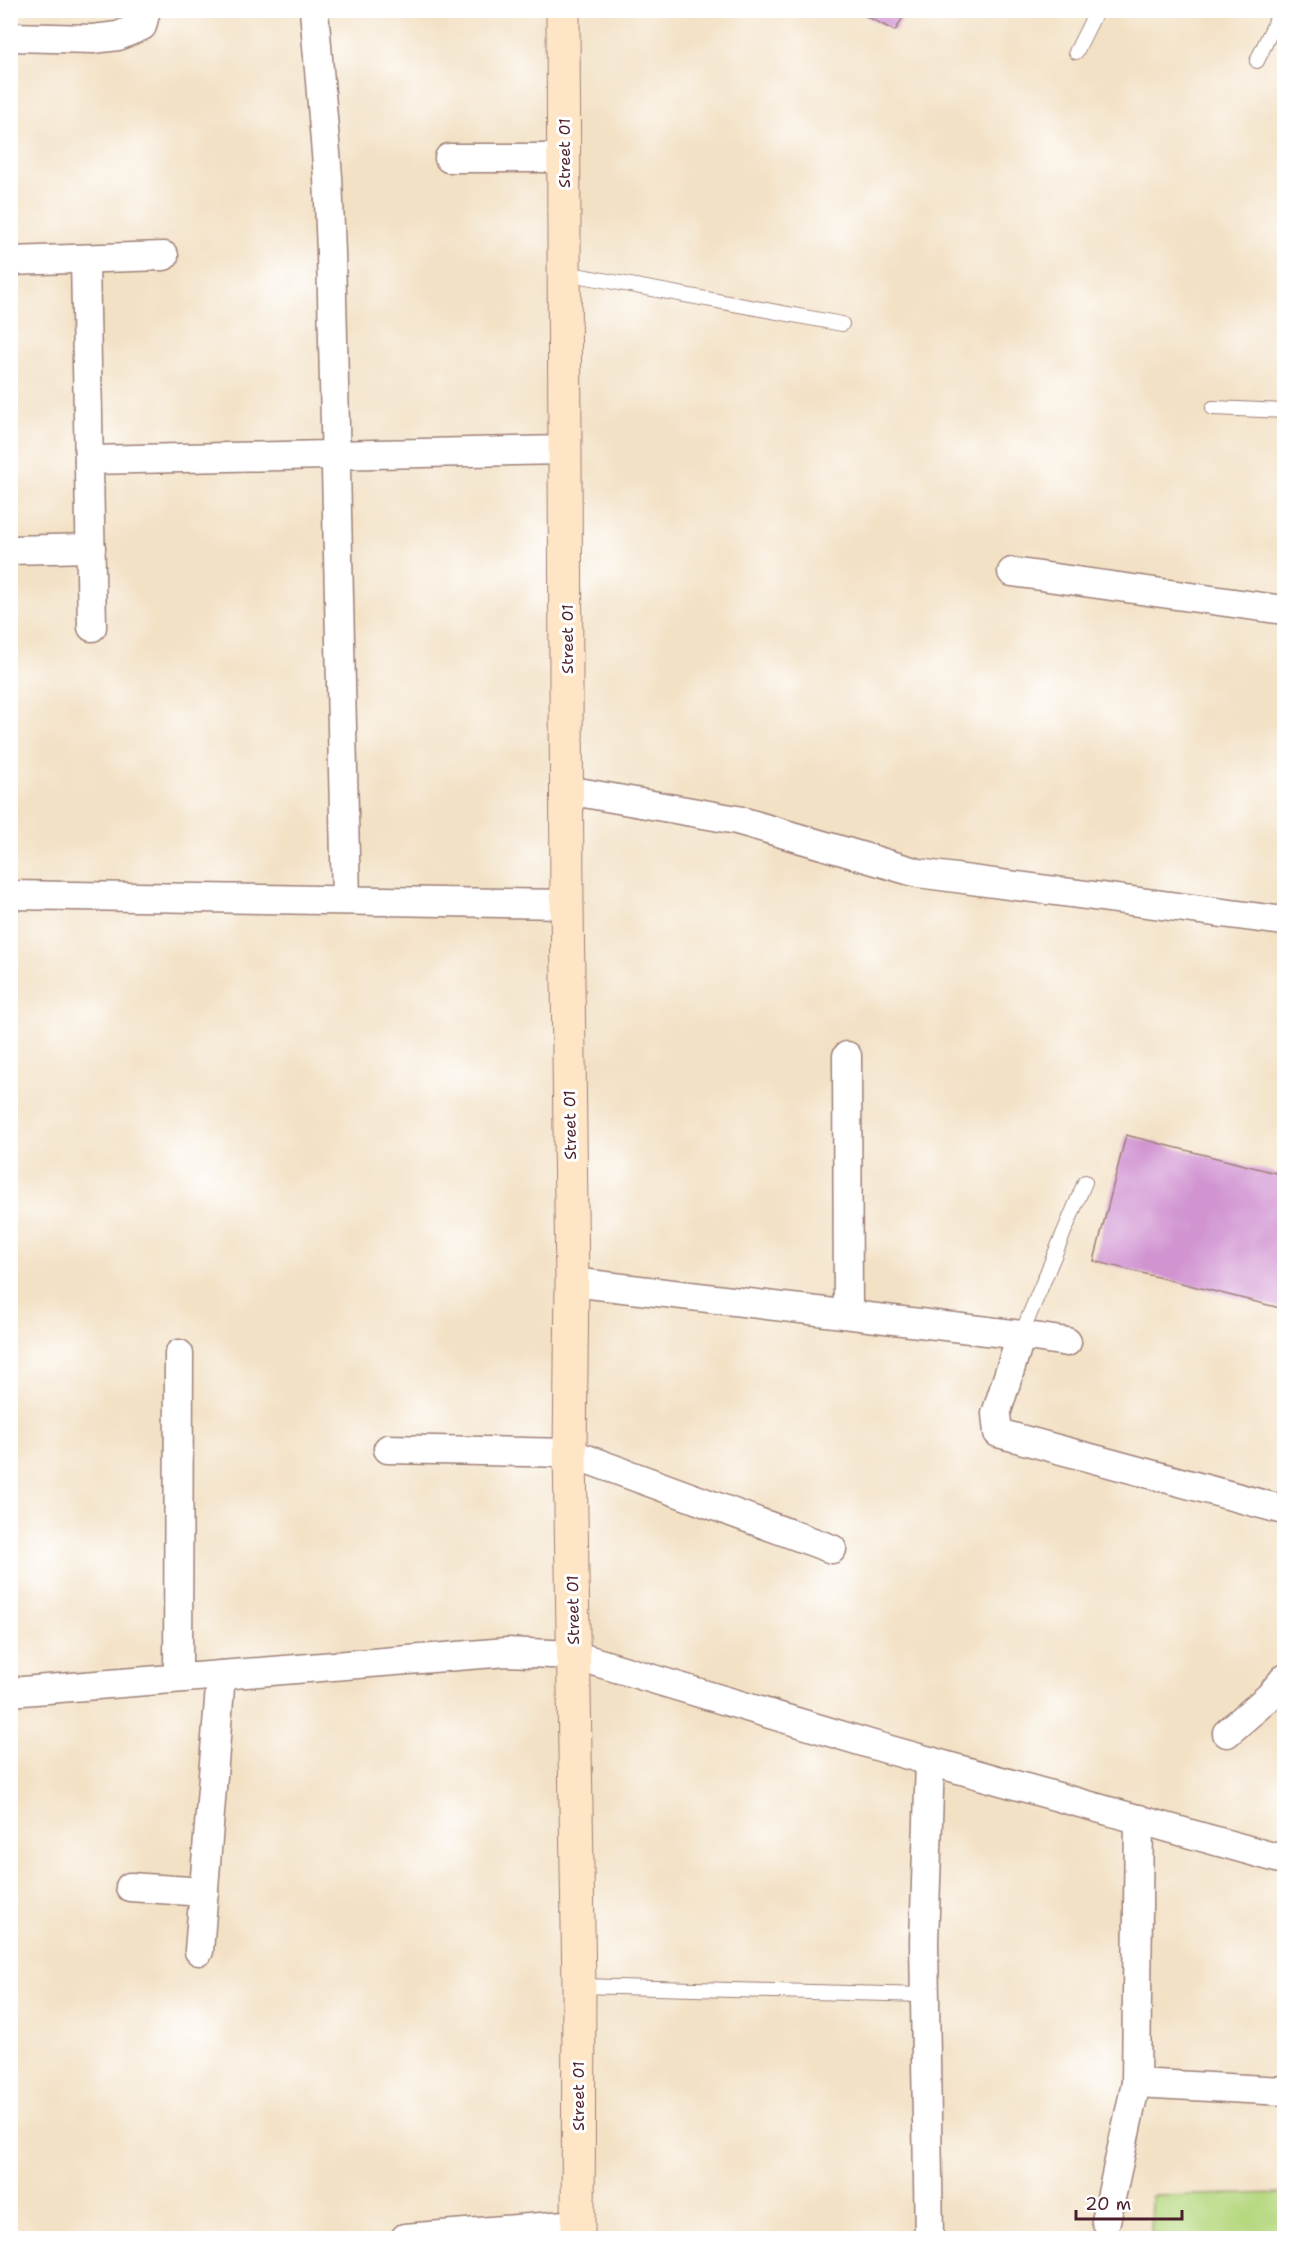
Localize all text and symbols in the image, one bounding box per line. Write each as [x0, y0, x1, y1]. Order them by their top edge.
street label: Street 01 [554, 118, 575, 188]
street label: Street 01 [557, 604, 578, 674]
street label: Street 01 [559, 1090, 581, 1160]
street label: Street 01 [562, 1575, 584, 1645]
street label: Street 01 [568, 2061, 589, 2131]
scale bar [1076, 2183, 1182, 2221]
text: 20 m [1085, 2192, 1131, 2216]

